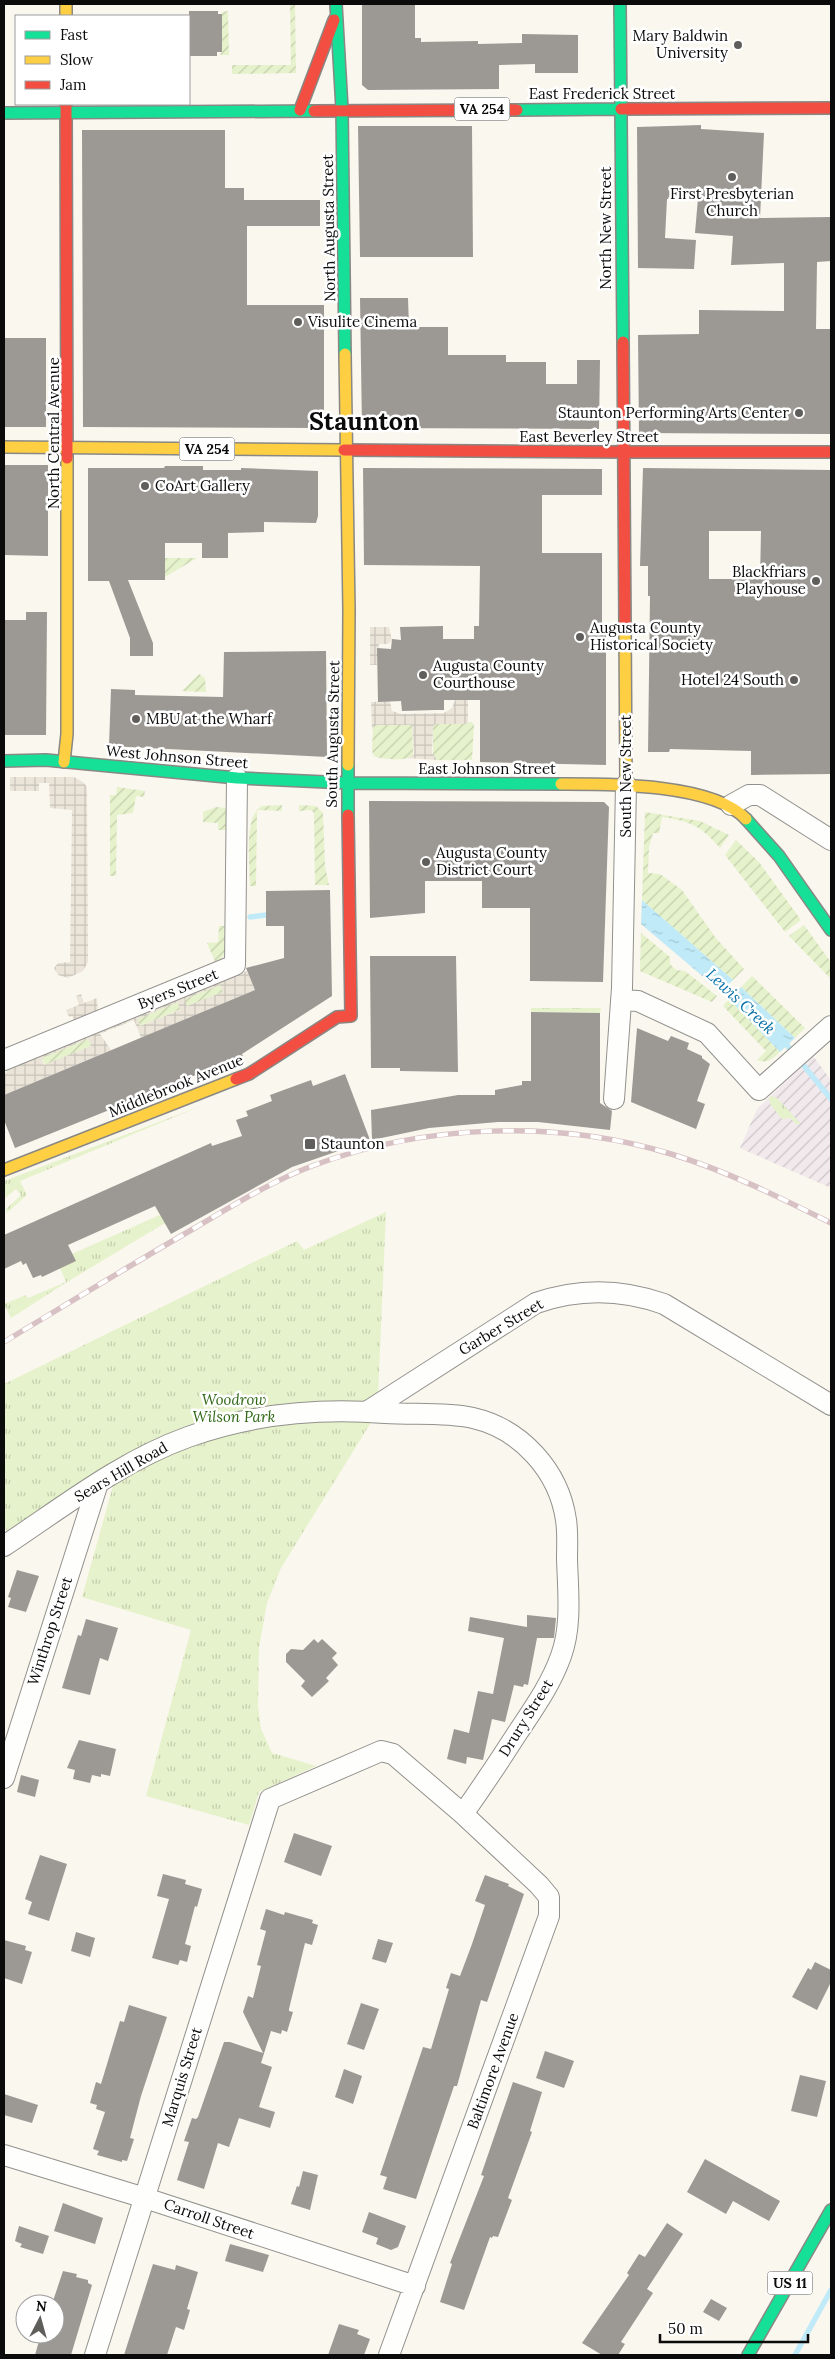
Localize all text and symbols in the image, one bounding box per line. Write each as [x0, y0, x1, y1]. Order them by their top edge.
legend [15, 15, 190, 105]
text: Fast [60, 25, 88, 44]
place label: Mary Baldwin University [632, 26, 728, 62]
marker: Mary Baldwin University [732, 39, 744, 51]
text: Slow [60, 50, 93, 69]
text: Jam [59, 75, 87, 94]
street label: East Frederick Street [529, 84, 675, 103]
road number: VA 254 [454, 98, 510, 120]
street label: North Augusta Street [318, 154, 339, 302]
street label: North New Street [596, 166, 615, 290]
marker: First Presbyterian Church [726, 171, 738, 183]
place label: First Presbyterian Church [670, 184, 794, 220]
place label: Visulite Cinema [307, 312, 417, 331]
marker: Visulite Cinema [292, 316, 304, 328]
street label: North Central Avenue [44, 357, 63, 509]
place label: Staunton Performing Arts Center [558, 403, 789, 422]
district label: Staunton [309, 405, 419, 437]
marker: Staunton Performing Arts Center [793, 407, 805, 419]
street label: East Beverley Street [519, 427, 659, 446]
road number: VA 254 [180, 438, 234, 460]
place label: CoArt Gallery [155, 476, 250, 495]
marker: CoArt Gallery [139, 480, 151, 492]
place label: Blackfriars Playhouse [732, 562, 806, 598]
marker: Blackfriars Playhouse [810, 575, 822, 587]
place label: Augusta County Historical Society [589, 618, 713, 654]
marker: Augusta County Historical Society [574, 631, 586, 643]
place label: Augusta County Courthouse [432, 656, 544, 692]
street label: South Augusta Street [322, 660, 343, 808]
marker: Augusta County Courthouse [417, 669, 429, 681]
place label: Hotel 24 South [681, 670, 784, 689]
marker: Hotel 24 South [788, 674, 800, 686]
place label: MBU at the Wharf [146, 709, 273, 728]
marker: MBU at the Wharf [130, 713, 142, 725]
street label: South New Street [616, 714, 635, 837]
street label: West Johnson Street [105, 741, 249, 772]
street label: East Johnson Street [418, 759, 556, 778]
place label: Augusta County District Court [435, 843, 547, 879]
marker: Augusta County District Court [420, 856, 432, 868]
street label: Byers Street [135, 964, 221, 1013]
water label: Lewis Creek [702, 964, 780, 1038]
street label: Middlebrook Avenue [106, 1050, 246, 1121]
place label: Staunton [321, 1134, 385, 1153]
marker: Staunton [303, 1137, 317, 1151]
street label: Garber Street [455, 1294, 547, 1359]
park label: Woodrow Wilson Park [193, 1390, 276, 1426]
street label: Sears Hill Road [71, 1437, 171, 1506]
street label: Winthrop Street [23, 1574, 76, 1688]
street label: Drury Street [494, 1675, 557, 1760]
street label: Baltimore Avenue [463, 2010, 522, 2132]
street label: Marquis Street [157, 2025, 206, 2129]
street label: Carroll Street [161, 2194, 257, 2243]
road number: US 11 [768, 2272, 812, 2294]
north arrow [15, 2294, 65, 2344]
text: N [35, 2297, 48, 2316]
scale bar [660, 2312, 808, 2344]
text: 50 m [668, 2319, 703, 2338]

